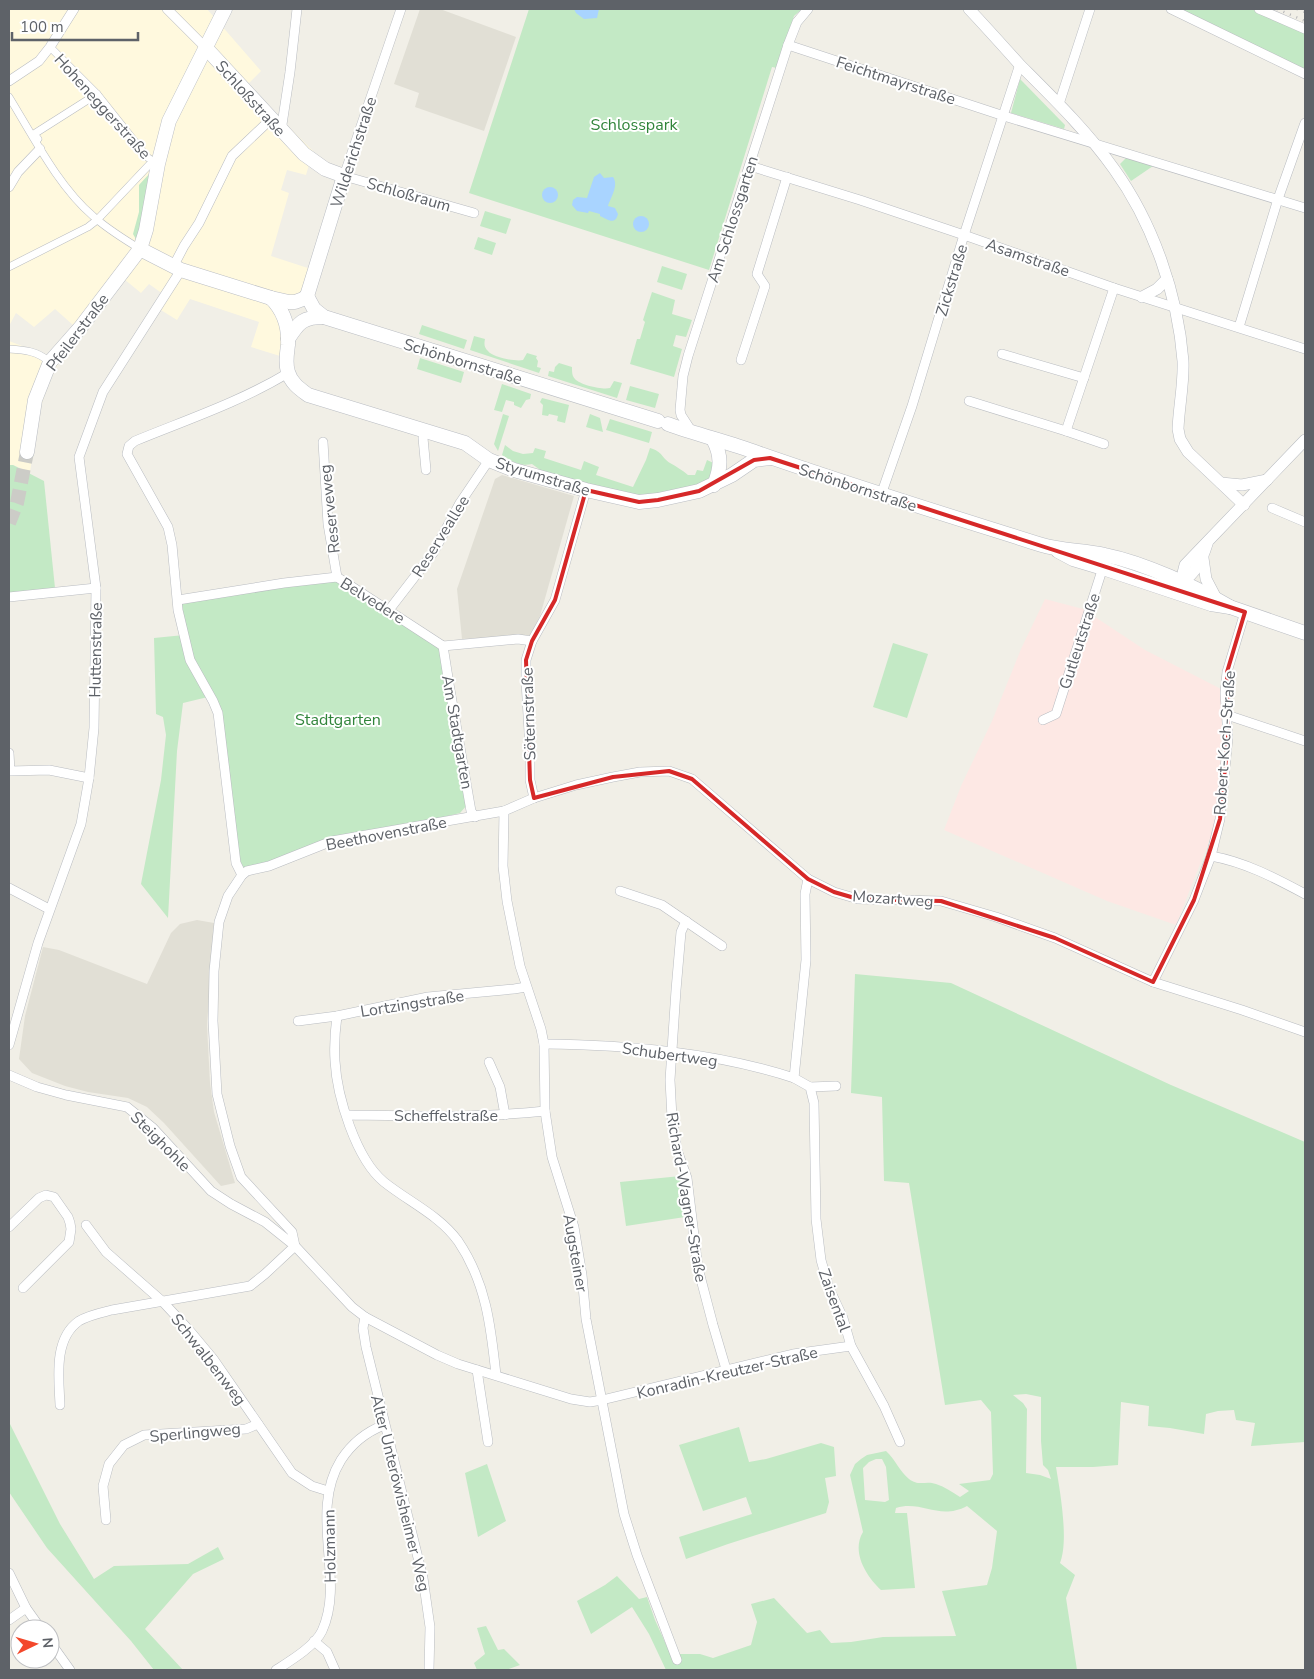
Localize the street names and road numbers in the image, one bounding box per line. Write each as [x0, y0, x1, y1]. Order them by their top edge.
street label: Hoheneggerstraße [49, 49, 156, 164]
street label: Feichtmayrstraße [833, 51, 958, 111]
street label: Schloßstraße [210, 56, 290, 141]
street label: Wilderichstraße [326, 94, 382, 211]
street label: Am Schlossgarten [702, 153, 764, 285]
street label: Schloßraum [364, 172, 453, 217]
street label: Asamstraße [983, 233, 1072, 283]
street label: Zickstraße [931, 242, 973, 319]
street label: Pfeilerstraße [41, 289, 114, 376]
street label: Schönbornstraße [401, 333, 525, 390]
street label: Styrumstraße [493, 452, 593, 502]
street label: Schönbornstraße [796, 458, 920, 517]
street label: Reserveweg [314, 463, 346, 554]
street label: Reserveallee [407, 491, 475, 582]
street label: Belvedere [336, 572, 409, 629]
street label: Gutleutstraße [1054, 591, 1106, 692]
street label: Huttenstraße [84, 602, 108, 698]
street label: Söternstraße [516, 667, 542, 761]
street label: Robert-Koch-Straße [1209, 670, 1241, 816]
street label: Am Stadtgarten [436, 673, 478, 791]
street label: Beethovenstraße [324, 811, 449, 856]
street label: Mozartweg [852, 885, 934, 913]
street label: Lortzingstraße [359, 985, 466, 1023]
street label: Schubertweg [621, 1037, 719, 1073]
street label: Scheffelstraße [394, 1105, 498, 1127]
street label: Steighohle [125, 1107, 195, 1177]
street label: Richard-Wagner-Straße [660, 1110, 712, 1284]
street label: Augsteiner [557, 1213, 593, 1294]
street label: Zaisental [813, 1266, 856, 1335]
street label: Schwalbenweg [165, 1309, 251, 1410]
street label: Konradin-Kreutzer-Straße [635, 1341, 820, 1405]
street label: Alter Unteröwisheimer Weg [365, 1393, 435, 1594]
street label: Sperlingweg [149, 1418, 242, 1448]
street label: Holzmann [318, 1509, 342, 1583]

